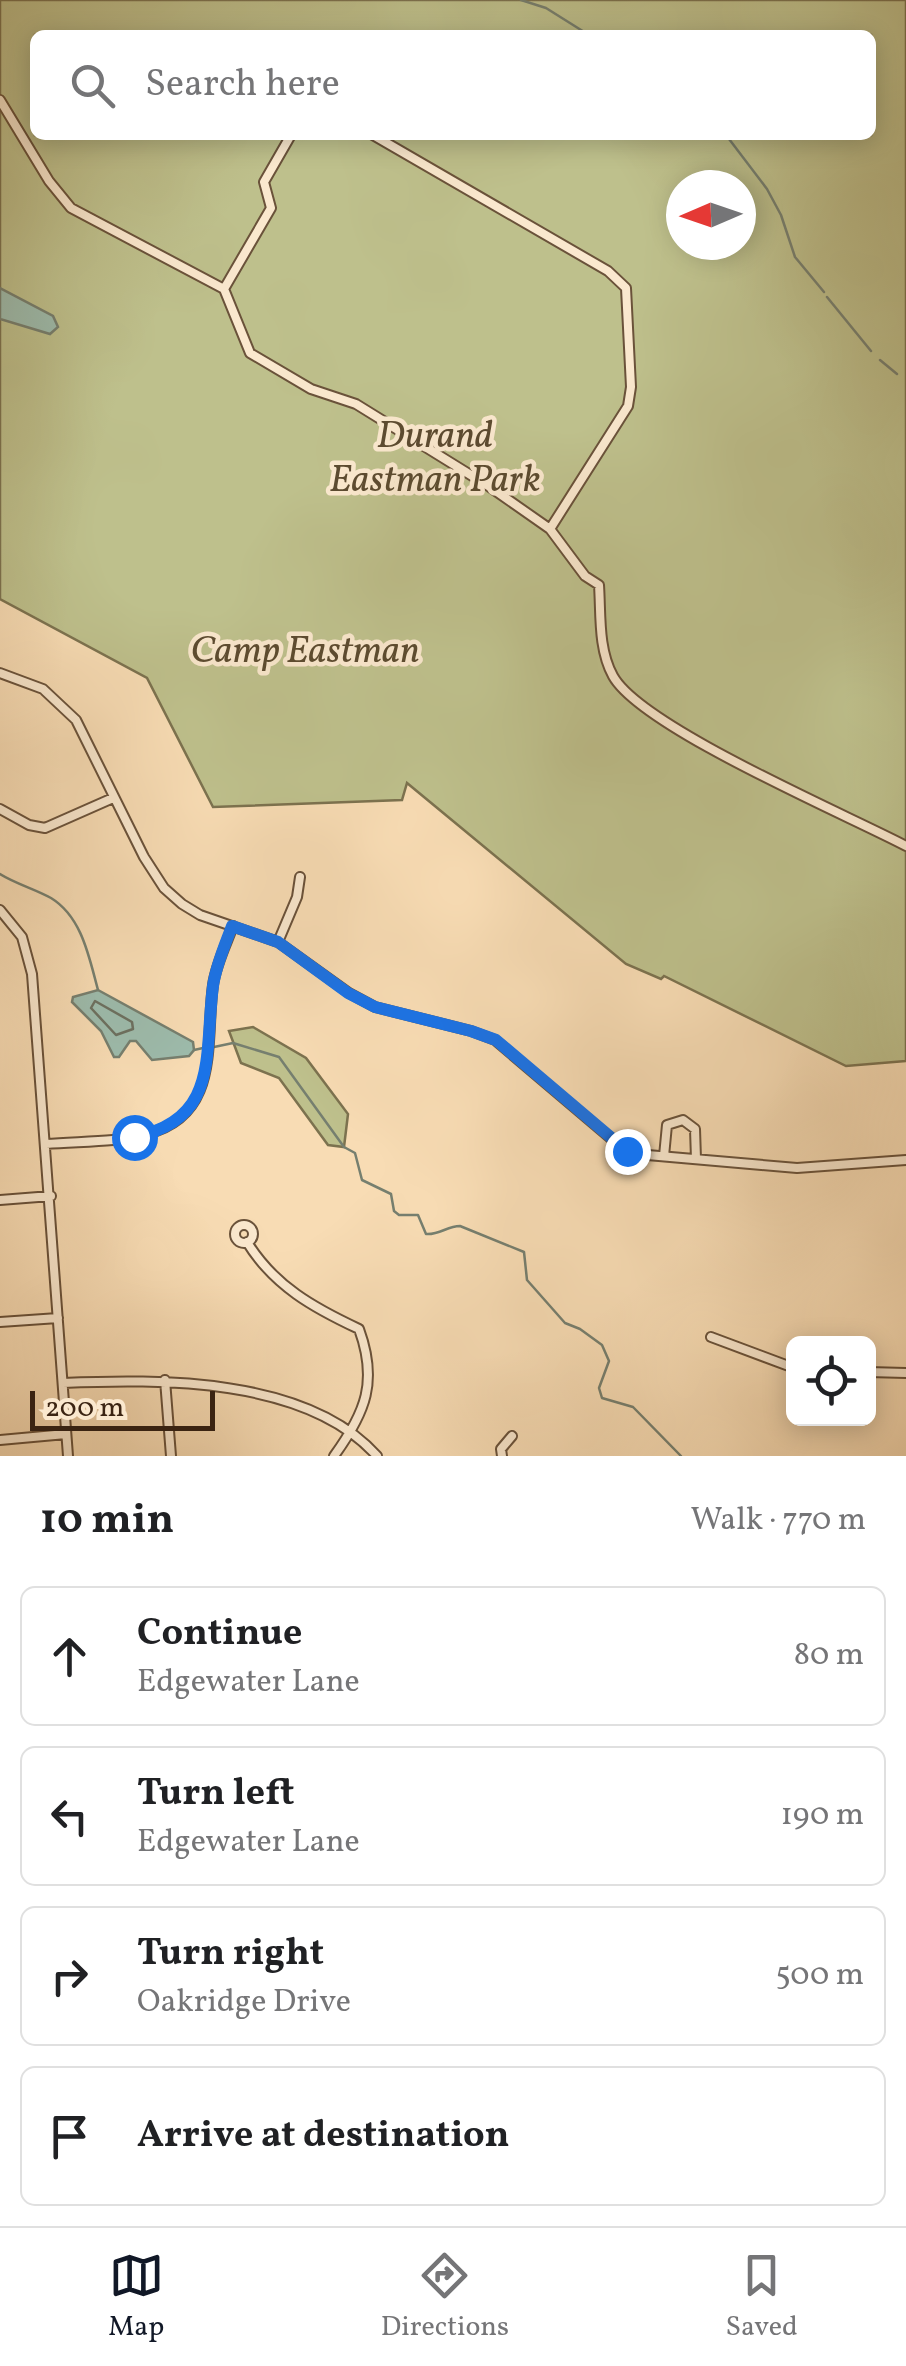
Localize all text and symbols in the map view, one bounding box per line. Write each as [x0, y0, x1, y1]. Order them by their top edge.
search box [30, 30, 876, 140]
icon: search [65, 58, 120, 113]
text: Search here [145, 59, 340, 112]
north arrow [666, 170, 756, 260]
park label: Durand Eastman Park [329, 411, 541, 508]
park label: Camp Eastman [190, 626, 420, 679]
route start [112, 1115, 158, 1161]
route end [605, 1129, 651, 1175]
map controls [786, 1336, 876, 1426]
button: locate [786, 1336, 876, 1426]
scale bar [30, 1386, 215, 1430]
text: 200 m [45, 1389, 124, 1428]
text: 10 min [40, 1492, 174, 1551]
text: Walk · 770 m [690, 1499, 866, 1543]
text: Continue [137, 1608, 302, 1661]
icon: ahead [42, 1629, 97, 1684]
text: 80 m [794, 1634, 864, 1678]
text: Edgewater Lane [137, 1661, 360, 1705]
text: Turn left [137, 1768, 294, 1821]
icon: left [42, 1789, 97, 1844]
text: 190 m [780, 1794, 864, 1838]
text: Edgewater Lane [137, 1821, 360, 1865]
text: Turn right [137, 1928, 324, 1981]
icon: right [42, 1949, 97, 2004]
text: 500 m [775, 1954, 864, 1998]
text: Oakridge Drive [137, 1981, 351, 2025]
icon: arrive [42, 2109, 97, 2164]
text: Arrive at destination [137, 2110, 510, 2163]
tab: Map [108, 2248, 164, 2347]
tab: Directions [381, 2248, 509, 2347]
tab: Saved [726, 2248, 798, 2347]

